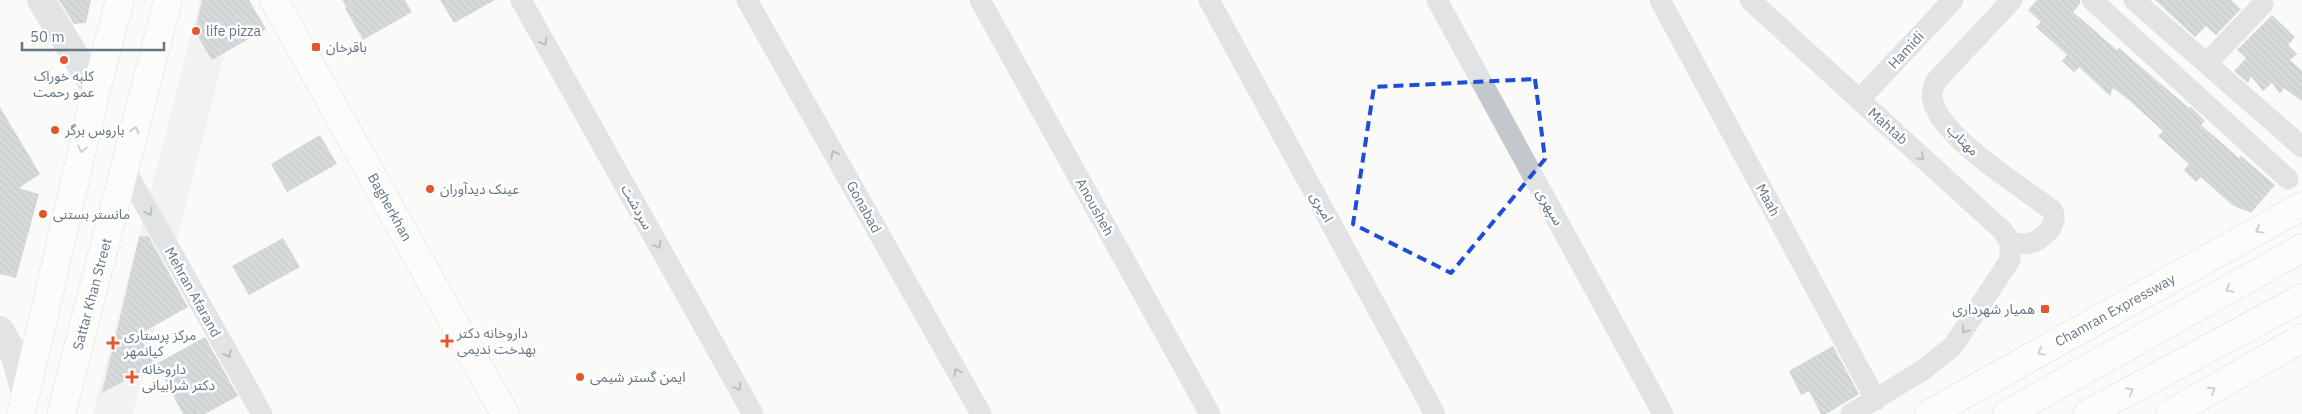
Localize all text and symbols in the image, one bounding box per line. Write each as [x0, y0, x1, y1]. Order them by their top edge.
scale bar [22, 20, 165, 52]
place label: life pizza [206, 22, 261, 40]
marker: life pizza [190, 25, 202, 37]
text: 50 m [30, 27, 65, 46]
street label: Hamidi [1884, 28, 1928, 72]
one-way arrow [538, 37, 548, 46]
place label: باقرخان [326, 38, 367, 56]
marker: باقرخان [310, 41, 322, 53]
marker: کلبه خوراک عمو رحمت [58, 54, 70, 66]
place label: کلبه خوراک عمو رحمت [33, 67, 95, 101]
street label: Mahtab [1864, 103, 1912, 149]
street label: مهتاب [1943, 120, 1983, 160]
place label: باروس برگر [64, 121, 125, 139]
marker: باروس برگر [49, 124, 61, 136]
one-way arrow [129, 125, 140, 134]
one-way arrow [77, 145, 88, 153]
one-way arrow [830, 150, 840, 159]
one-way arrow [1916, 151, 1925, 160]
street label: Bagherkhan [364, 170, 416, 244]
street label: Anousheh [1072, 175, 1118, 239]
street label: Gonabad [842, 178, 886, 236]
place label: عینک دیدآوران [440, 180, 520, 198]
street label: سردشت [617, 181, 657, 233]
street label: Maah [1752, 181, 1784, 219]
marker: عینک دیدآوران [424, 183, 436, 195]
street label: سپهری [1532, 185, 1567, 229]
street label: امیری [1306, 189, 1338, 225]
place label: مانستر بستنی [53, 205, 130, 223]
one-way arrow [143, 207, 153, 216]
marker: مانستر بستنی [37, 208, 49, 220]
one-way arrow [2256, 224, 2265, 234]
street label: Sattar Khan Street [68, 236, 116, 352]
one-way arrow [652, 240, 662, 249]
street label: Mehran Afarand [161, 244, 225, 340]
street label: Chamran Expressway [2052, 269, 2178, 351]
one-way arrow [2225, 283, 2234, 293]
place label: همیار شهرداری [1952, 300, 2035, 318]
marker: همیار شهرداری [2039, 303, 2051, 315]
place label: داروخانه دکتر بهدخت ندیمی [456, 324, 536, 358]
one-way arrow [1961, 325, 1971, 334]
place label: مرکز پرستاری کیانمهر [123, 326, 196, 360]
marker: داروخانه دکتر بهدخت ندیمی [441, 335, 453, 347]
marker: مرکز پرستاری کیانمهر [106, 336, 120, 350]
one-way arrow [2037, 345, 2046, 355]
one-way arrow [222, 348, 232, 357]
place label: داروخانه دکتر شرابیانی [142, 360, 215, 394]
place label: ایمن گستر شیمی [590, 368, 685, 386]
one-way arrow [953, 368, 963, 377]
marker: داروخانه دکتر شرابیانی [126, 371, 138, 383]
marker: ایمن گستر شیمی [574, 371, 586, 383]
one-way arrow [732, 381, 742, 390]
one-way arrow [2207, 386, 2216, 396]
one-way arrow [2125, 387, 2134, 397]

